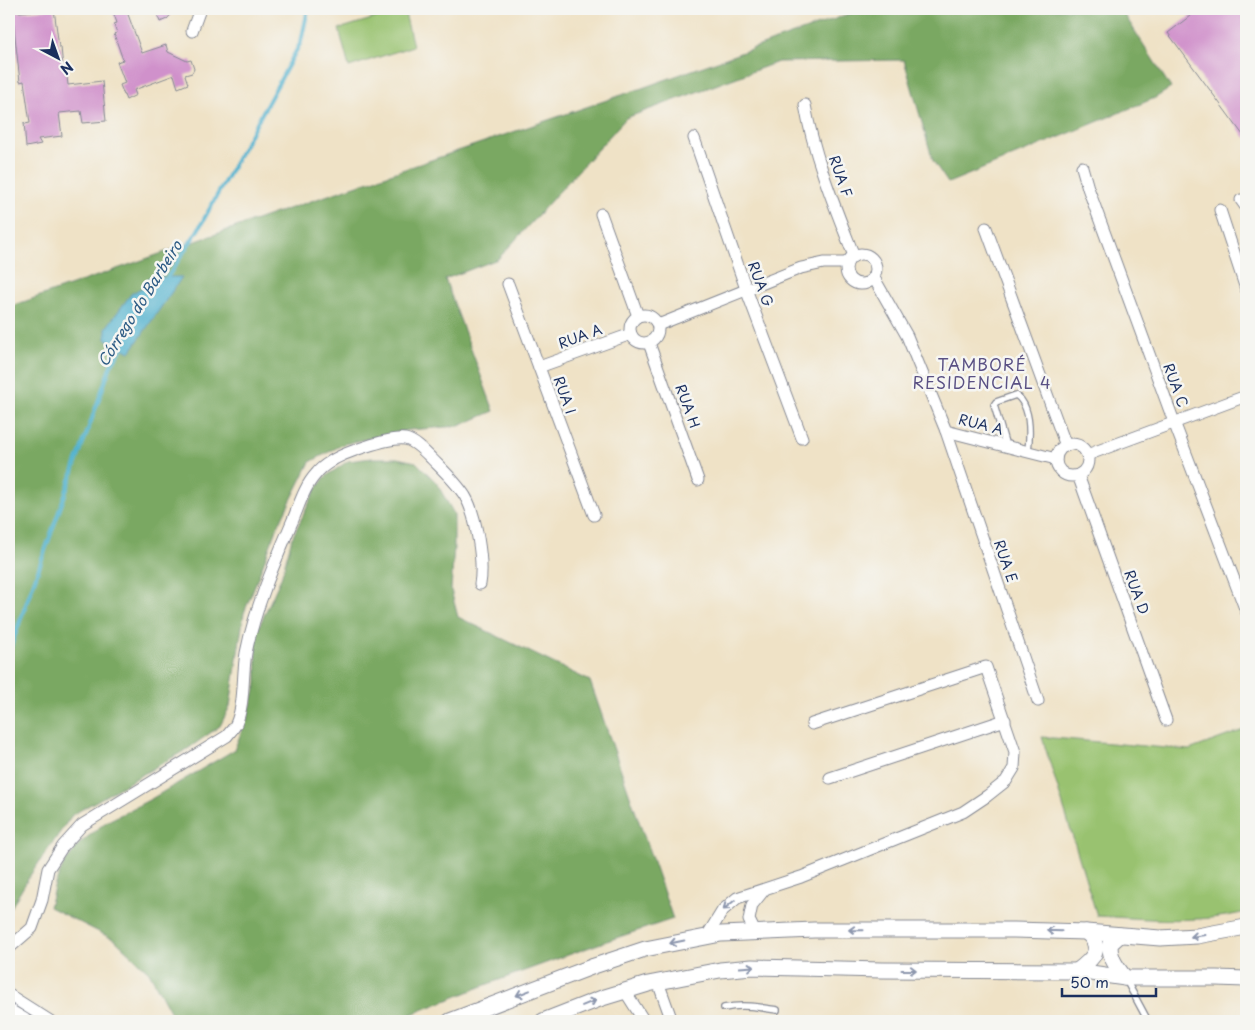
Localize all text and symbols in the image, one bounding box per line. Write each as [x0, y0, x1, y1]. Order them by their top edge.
north arrow [32, 32, 82, 82]
text: N [56, 57, 78, 80]
street label: RUA F [824, 152, 858, 200]
water label: Córrego do Barbeiro [91, 235, 187, 370]
street label: RUA G [743, 258, 779, 310]
street label: RUA A [555, 318, 605, 354]
district label: TAMBORÉ RESIDENCIAL 4 [912, 352, 1052, 394]
street label: RUA C [1158, 360, 1194, 410]
street label: RUA I [548, 373, 582, 417]
street label: RUA H [670, 381, 706, 431]
street label: RUA A [956, 408, 1006, 440]
street label: RUA E [989, 537, 1023, 585]
street label: RUA D [1119, 567, 1155, 617]
one-way arrow [723, 900, 736, 911]
one-way arrow [849, 926, 865, 935]
one-way arrow [1046, 926, 1062, 936]
one-way arrow [1191, 931, 1207, 941]
one-way arrow [670, 937, 686, 947]
one-way arrow [738, 963, 754, 972]
one-way arrow [900, 965, 917, 975]
scale bar [1062, 965, 1156, 997]
text: 50 m [1070, 970, 1109, 993]
one-way arrow [516, 989, 532, 998]
one-way arrow [581, 998, 596, 1008]

